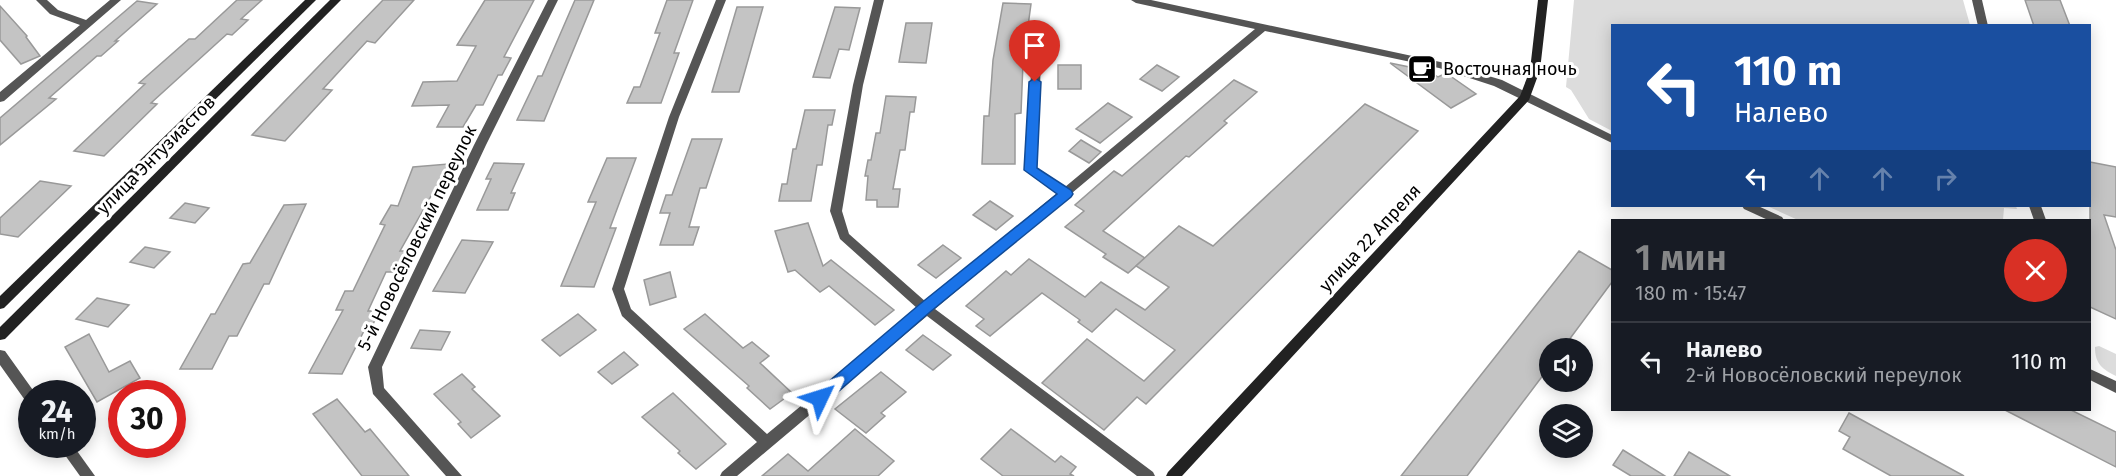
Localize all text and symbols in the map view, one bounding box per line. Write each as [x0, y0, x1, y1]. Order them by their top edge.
pin [1009, 20, 1060, 82]
icon: arrive [1018, 29, 1051, 62]
text: 110 m [1734, 46, 1842, 96]
icon: left [1635, 48, 1713, 126]
cafe icon: Восточная ночь [1406, 53, 1438, 85]
place label: Восточная ночь [1443, 58, 1577, 80]
street label: улица Энтузиастов [92, 91, 220, 219]
text: Налево [1734, 97, 1828, 129]
street label: 5-й Новосёловский переулок [353, 121, 482, 354]
icon: left [1740, 162, 1773, 195]
icon: ahead [1803, 162, 1836, 195]
icon: ahead [1866, 162, 1899, 195]
icon: right [1929, 162, 1962, 195]
street label: улица 22 Апреля [1315, 180, 1425, 296]
text: 1 мин [1635, 236, 1727, 280]
button: close [2004, 239, 2067, 302]
text: 180 m · 15:47 [1635, 281, 1746, 305]
text: Налево [1686, 336, 1762, 363]
map controls [1539, 338, 1593, 458]
button: sound [1539, 338, 1593, 392]
icon: left [1635, 345, 1668, 378]
text: 110 m [2011, 348, 2067, 375]
text: 2-й Новосёловский переулок [1686, 363, 1962, 387]
position arrow [788, 366, 852, 430]
speed limit sign: 30 [108, 380, 186, 458]
text: 24 [41, 394, 73, 430]
button: layers [1539, 404, 1593, 458]
text: km/h [38, 425, 76, 443]

